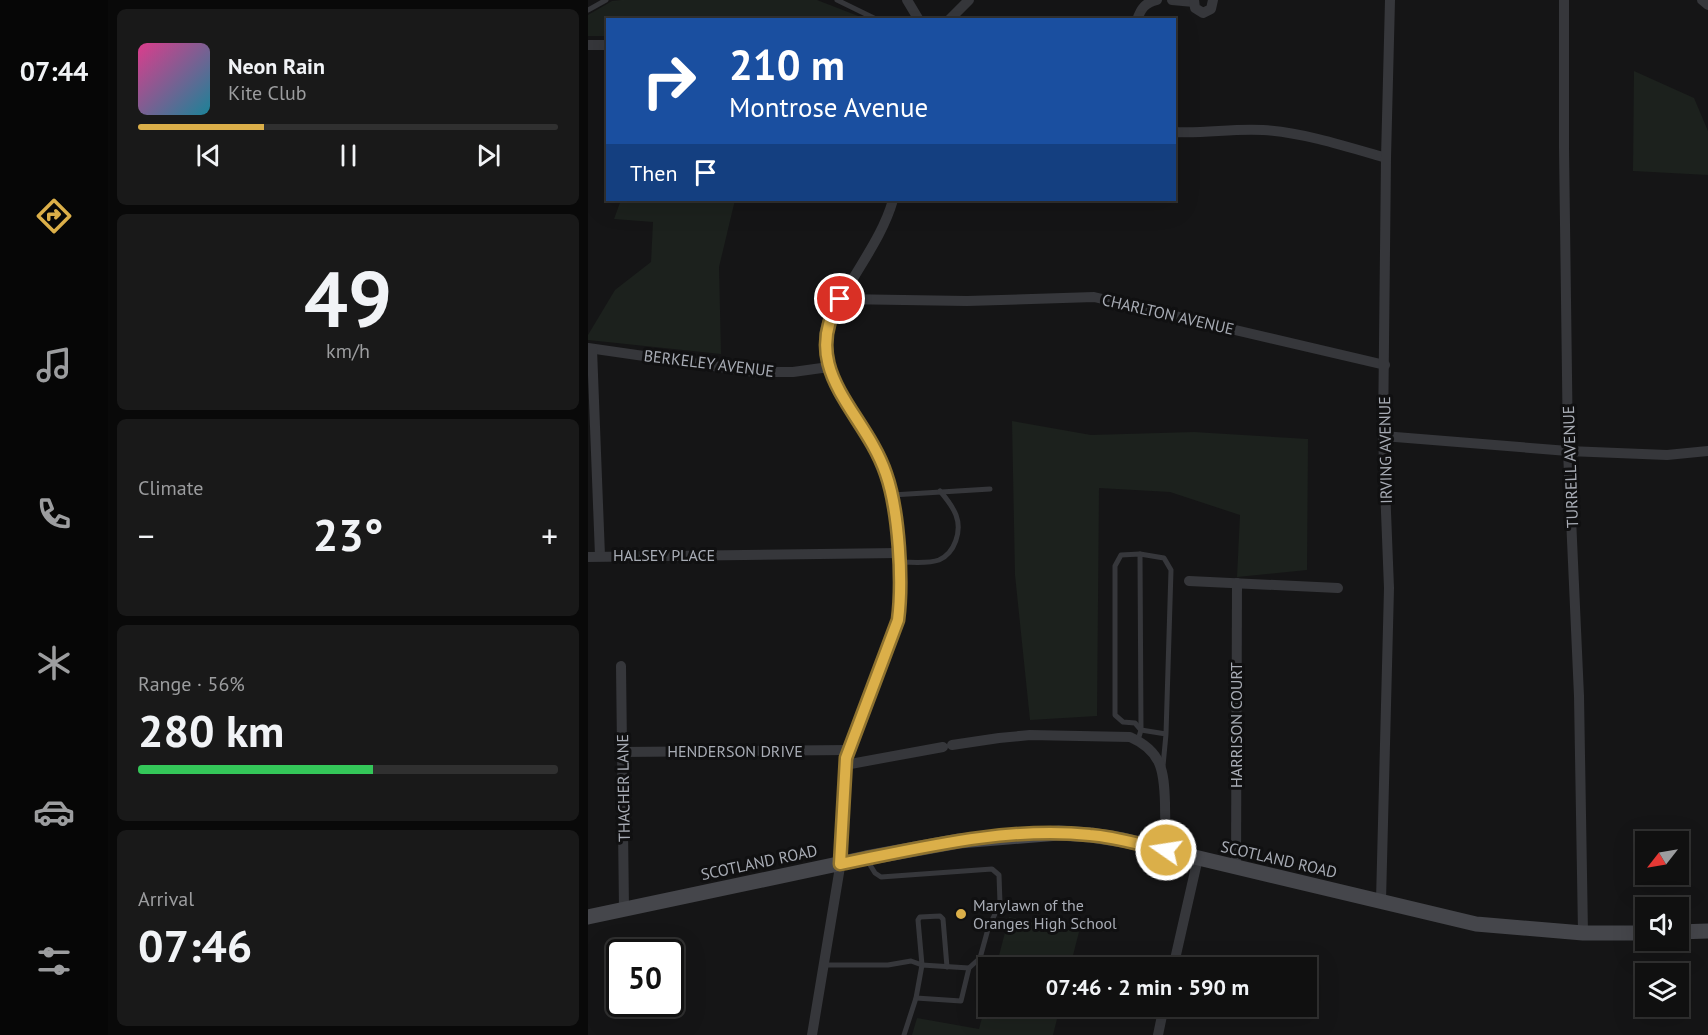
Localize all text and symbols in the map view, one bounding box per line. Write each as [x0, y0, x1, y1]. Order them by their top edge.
text: 210 m [729, 37, 845, 92]
icon: right [630, 42, 708, 120]
text: Neon Rain [228, 52, 325, 80]
text: 07:44 [20, 54, 88, 88]
text: Kite Club [228, 80, 306, 106]
text: Montrose Avenue [729, 90, 928, 124]
icon: previous [192, 139, 225, 172]
icon: pause [332, 139, 365, 172]
icon: next [472, 139, 505, 172]
icon: arrive [689, 156, 722, 189]
text: Then [630, 159, 677, 187]
icon: directions [33, 195, 75, 237]
text: 49 [304, 248, 392, 349]
pin [814, 273, 865, 324]
icon: arrive [823, 282, 856, 315]
street label: CHARLTON AVENUE [1100, 289, 1236, 339]
text: km/h [326, 338, 370, 364]
icon: music [33, 344, 75, 386]
street label: BERKELEY AVENUE [643, 345, 775, 381]
street label: IRVING AVENUE [1374, 396, 1396, 504]
street label: TURRELL AVENUE [1558, 405, 1582, 529]
text: Climate [138, 475, 204, 501]
icon: phone [33, 493, 75, 535]
text: 23° [313, 505, 383, 563]
text: − [138, 514, 155, 557]
text: + [541, 514, 558, 557]
street label: HALSEY PLACE [613, 545, 715, 565]
icon: climate [33, 642, 75, 684]
street label: HARRISON COURT [1226, 662, 1246, 788]
text: Range · 56% [138, 671, 245, 697]
text: 280 km [138, 701, 284, 759]
street label: THACHER LANE [612, 734, 634, 842]
street label: HENDERSON DRIVE [667, 741, 803, 761]
icon: car [33, 791, 75, 833]
position arrow [1134, 818, 1198, 882]
north arrow [1635, 831, 1689, 885]
map controls [1635, 831, 1689, 1017]
street label: SCOTLAND ROAD [1219, 836, 1339, 882]
street label: SCOTLAND ROAD [699, 840, 819, 884]
text: Arrival [138, 886, 194, 912]
place label: Marylawn of the Oranges High School [973, 895, 1117, 933]
button: sound [1635, 897, 1689, 951]
marker: Marylawn of the Oranges High School [954, 907, 968, 921]
text: 07:46 [138, 916, 252, 974]
speed limit sign: 50 [606, 939, 684, 1017]
icon: filters [33, 940, 75, 982]
button: layers [1635, 963, 1689, 1017]
text: 07:46 · 2 min · 590 m [1046, 973, 1249, 1001]

